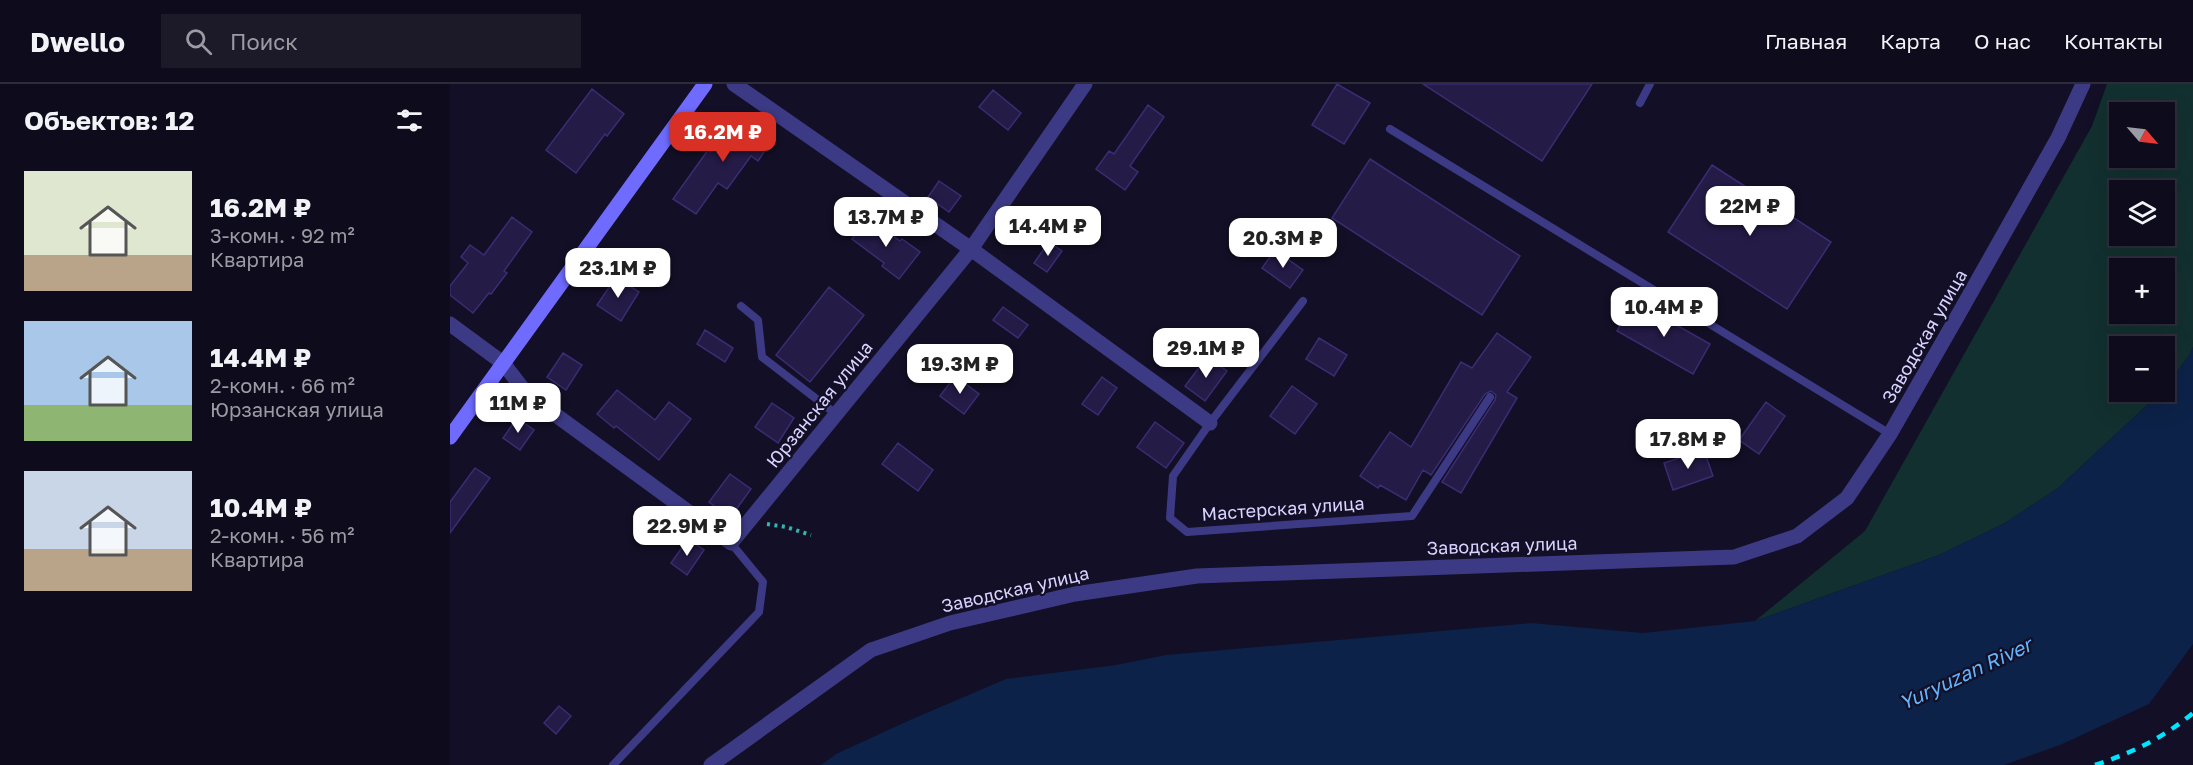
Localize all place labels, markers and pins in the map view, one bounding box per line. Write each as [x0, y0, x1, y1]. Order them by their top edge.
pin: 16.2M ₽ [668, 112, 778, 163]
pin: 22M ₽ [1708, 186, 1792, 237]
pin: 13.7M ₽ [831, 197, 941, 248]
pin: 14.4M ₽ [993, 206, 1103, 257]
pin: 20.3M ₽ [1228, 218, 1338, 269]
pin: 23.1M ₽ [563, 248, 673, 299]
pin: 10.4M ₽ [1609, 287, 1719, 338]
pin: 29.1M ₽ [1151, 328, 1261, 379]
pin: 19.3M ₽ [905, 344, 1015, 395]
pin: 11M ₽ [476, 383, 560, 434]
pin: 17.8M ₽ [1633, 419, 1743, 470]
pin: 22.9M ₽ [632, 506, 742, 557]

